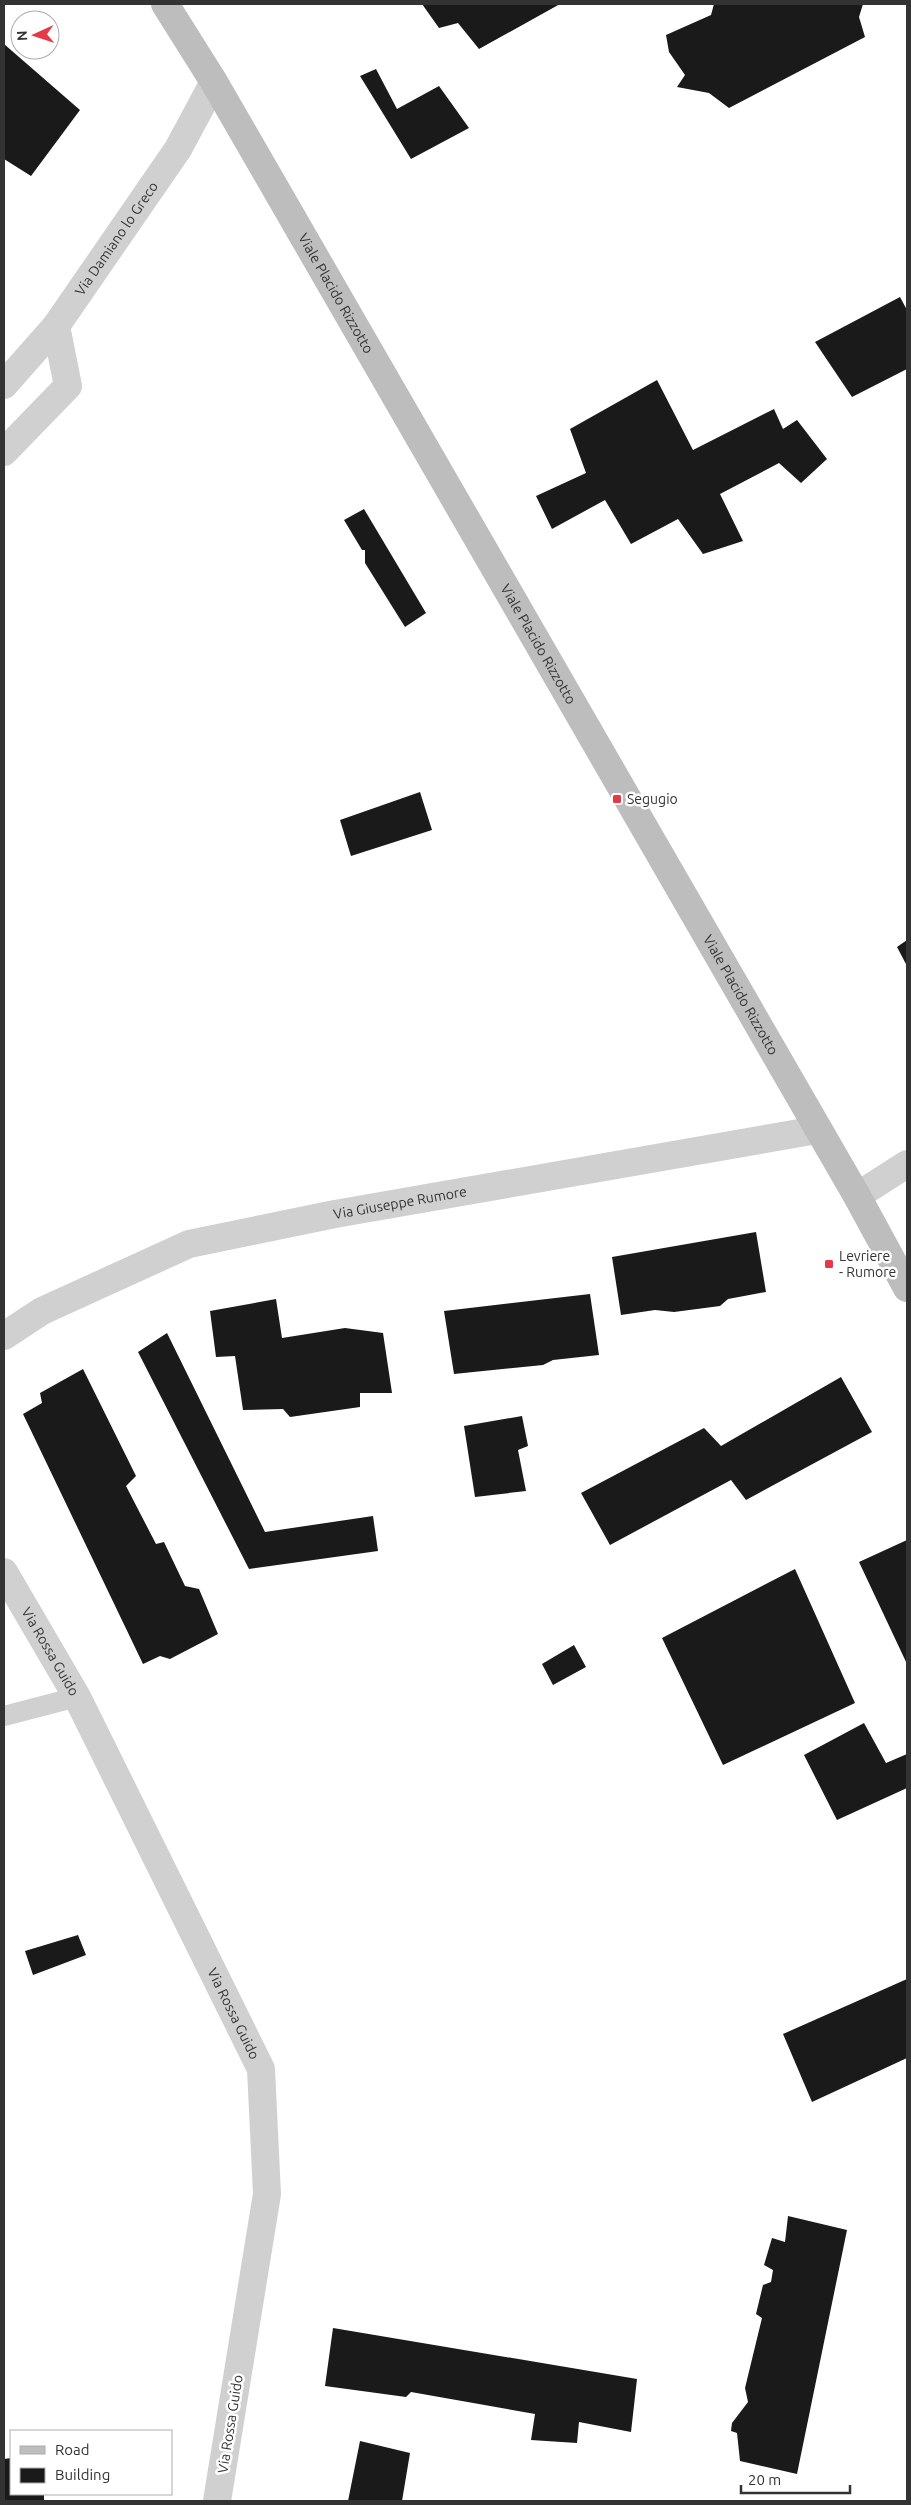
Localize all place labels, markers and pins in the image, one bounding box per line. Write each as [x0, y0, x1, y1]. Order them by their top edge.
place label: Segugio [627, 791, 678, 807]
marker: Segugio [611, 793, 623, 805]
place label: Levriere - Rumore [839, 1248, 896, 1280]
marker: Levriere - Rumore [823, 1258, 835, 1270]

